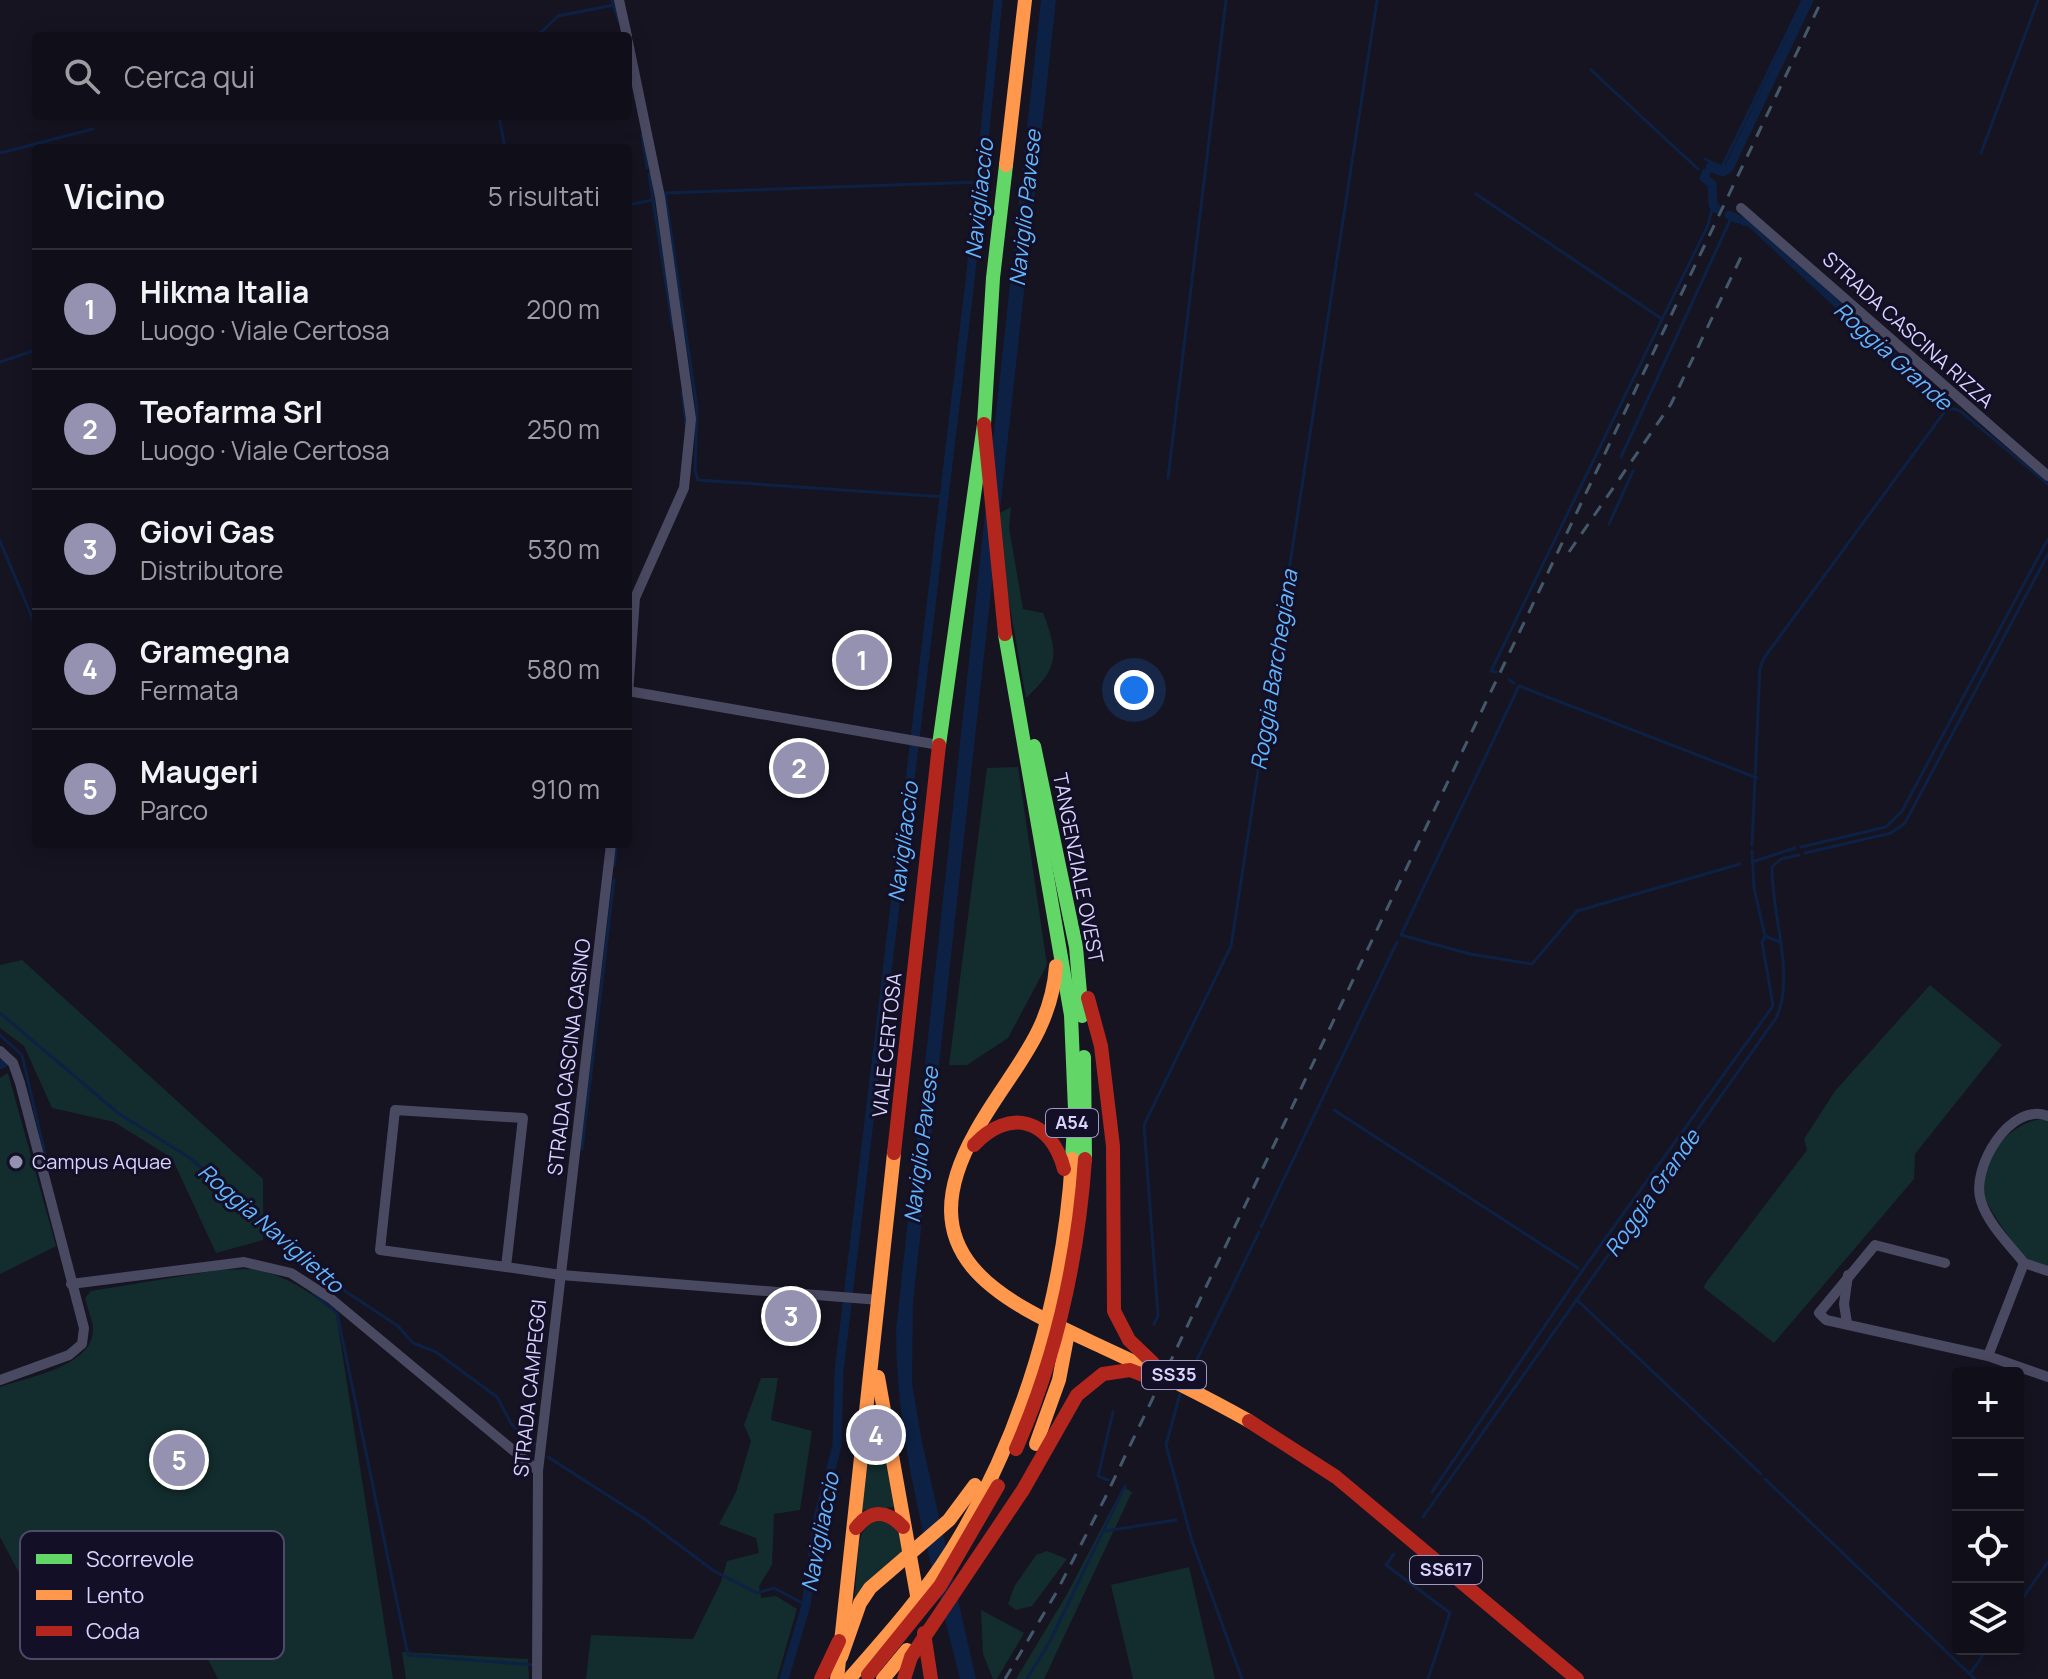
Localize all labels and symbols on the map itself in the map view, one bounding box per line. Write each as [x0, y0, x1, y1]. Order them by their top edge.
water label: Naviglio Pavese [1002, 128, 1048, 287]
water label: Navigliaccio [958, 136, 1000, 260]
street label: STRADA CASCINA RIZZA [1817, 245, 2000, 414]
water label: Roggia Grande [1828, 295, 1959, 418]
water label: Roggia Barchegiana [1243, 566, 1305, 772]
pin: 1 [836, 630, 888, 690]
your location [1114, 670, 1154, 710]
pin: 2 [773, 738, 825, 798]
street label: TANGENZIALE OVEST [1047, 770, 1110, 965]
water label: Navigliaccio [881, 778, 925, 904]
street label: STRADA CASCINA CASINO [541, 937, 596, 1177]
street label: VIALE CERTOSA [866, 971, 908, 1118]
water label: Naviglio Pavese [897, 1064, 946, 1224]
road number: A54 [1046, 1109, 1098, 1137]
water label: Roggia Grande [1597, 1123, 1708, 1263]
place label: Campus Aquae [32, 1148, 172, 1175]
marker: Campus Aquae [7, 1153, 25, 1171]
water label: Roggia Naviglietto [192, 1157, 352, 1301]
pin: 3 [765, 1286, 817, 1346]
street label: STRADA CAMPEGGI [507, 1298, 552, 1478]
road number: SS35 [1142, 1361, 1206, 1389]
pin: 4 [850, 1405, 902, 1465]
pin: 5 [153, 1430, 205, 1490]
water label: Navigliaccio [794, 1468, 847, 1594]
legend [20, 1531, 284, 1659]
text: Scorrevole [86, 1544, 194, 1574]
road number: SS617 [1410, 1556, 1482, 1584]
text: Lento [86, 1580, 144, 1610]
text: Coda [86, 1616, 140, 1646]

